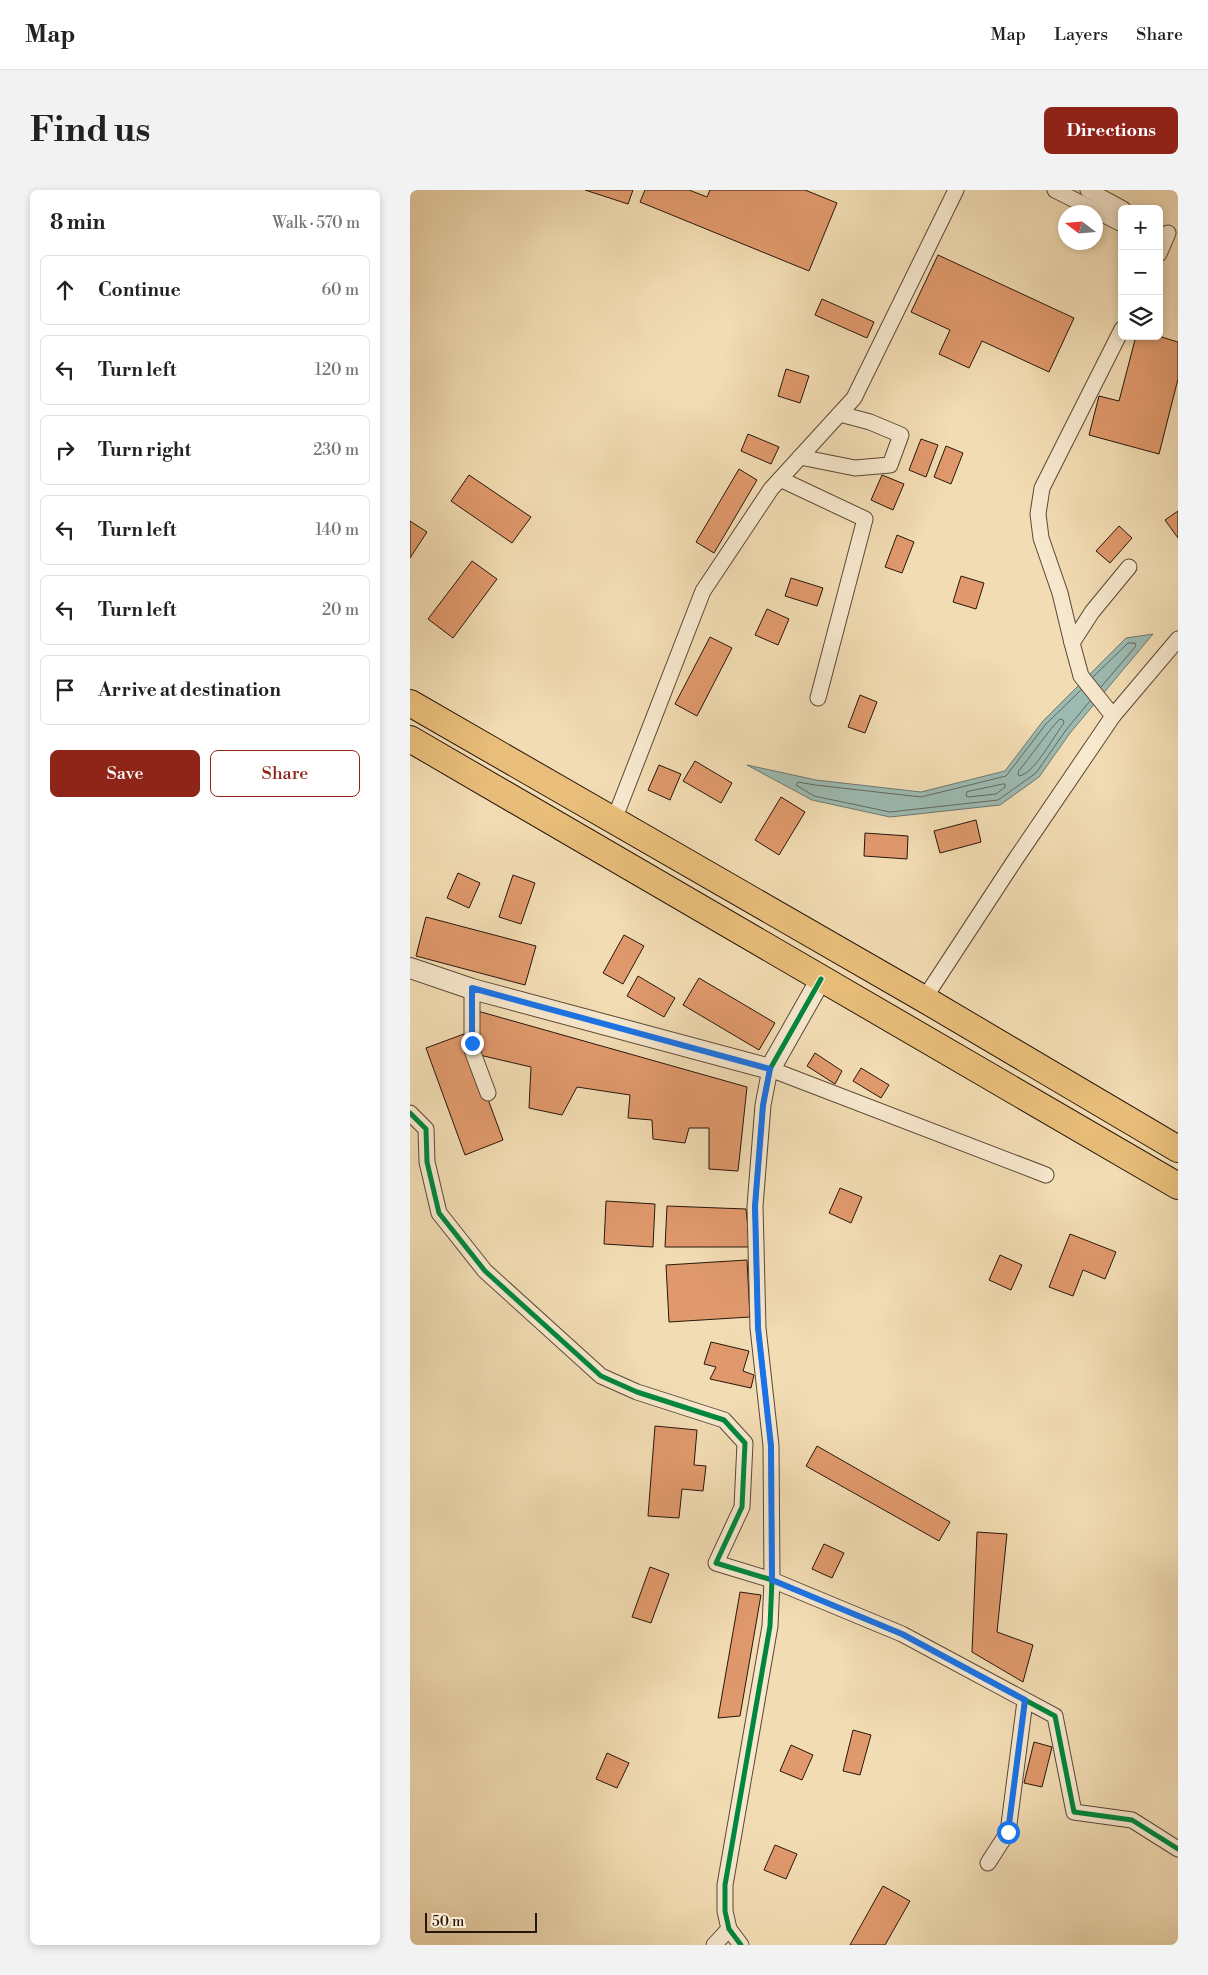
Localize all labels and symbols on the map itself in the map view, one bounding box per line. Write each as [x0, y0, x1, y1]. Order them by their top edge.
north arrow [1058, 205, 1103, 250]
route end [461, 1032, 484, 1055]
route start [997, 1821, 1020, 1844]
scale bar [425, 1910, 538, 1933]

